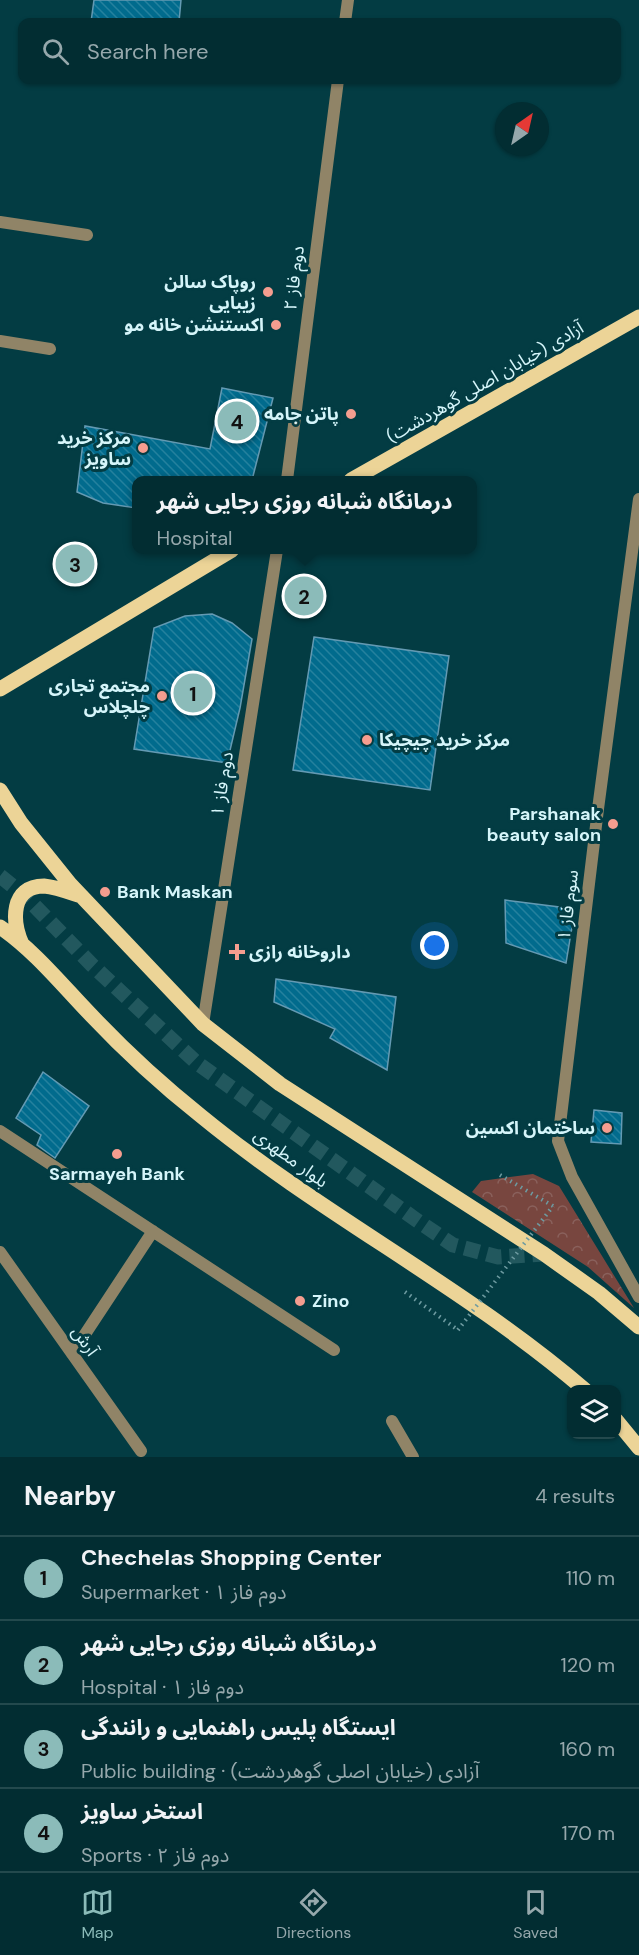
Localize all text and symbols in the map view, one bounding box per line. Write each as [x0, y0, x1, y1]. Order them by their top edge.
search box [18, 18, 621, 84]
icon: search [39, 35, 72, 68]
text: Search here [87, 37, 208, 66]
north arrow [495, 102, 549, 156]
street label: دوم فاز ۲ [278, 244, 312, 312]
place label: روپاک سالن زیبایی [164, 270, 256, 315]
marker: روپاک سالن زیبایی [261, 285, 275, 299]
place label: اکستنشن خانه مو [124, 313, 264, 337]
street label: آزادی (خیابان اصلی گوهردشت) [382, 315, 589, 448]
marker: اکستنشن خانه مو [269, 318, 283, 332]
pin: 4 [218, 398, 256, 444]
place label: پاتن جامه [264, 402, 339, 426]
marker: پاتن جامه [344, 407, 358, 421]
place label: مرکز خرید ساویز [57, 426, 131, 471]
marker: مرکز خرید ساویز [136, 441, 150, 455]
popup [132, 476, 477, 554]
text: درمانگاه شبانه روزی رجایی شهر [157, 487, 452, 516]
text: Hospital [157, 525, 233, 551]
pin: 3 [56, 542, 94, 586]
pin: 2 [284, 574, 324, 618]
pin: 1 [174, 670, 212, 716]
place label: مجتمع تجاری چلچلاس [49, 674, 150, 719]
marker: مجتمع تجاری چلچلاس [155, 689, 169, 703]
place label: مرکز خرید چیچیکا [379, 728, 510, 752]
marker: مرکز خرید چیچیکا [360, 733, 374, 747]
street label: دوم فاز ۱ [205, 750, 241, 818]
place label: Parshanak beauty salon [487, 802, 602, 847]
marker: Parshanak beauty salon [606, 817, 620, 831]
street label: سوم فاز ۱ [552, 868, 586, 942]
place label: Bank Maskan [117, 880, 233, 904]
marker: Bank Maskan [98, 885, 112, 899]
your location [420, 931, 449, 960]
place label: داروخانه رازی [249, 940, 351, 964]
marker: داروخانه رازی [230, 945, 244, 959]
place label: ساختمان اکسین [466, 1116, 595, 1140]
marker: ساختمان اکسین [600, 1121, 614, 1135]
street label: بلوار مطهری [249, 1123, 333, 1193]
marker: Sarmayeh Bank [110, 1147, 124, 1161]
place label: Sarmayeh Bank [49, 1162, 185, 1186]
place label: Zino [312, 1289, 349, 1313]
marker: Zino [293, 1294, 307, 1308]
street label: آرش [66, 1321, 104, 1362]
map controls [567, 1385, 621, 1439]
button: layers [567, 1385, 621, 1439]
text: Nearby [24, 1479, 116, 1513]
text: 4 results [535, 1483, 615, 1509]
text: Chechelas Shopping Center [81, 1543, 381, 1572]
text: 1 [40, 1565, 47, 1591]
text: 110 m [566, 1565, 615, 1591]
text: Supermarket · دوم فاز ۱ [81, 1579, 287, 1605]
text: درمانگاه شبانه روزی رجایی شهر [81, 1629, 377, 1658]
text: 2 [38, 1652, 49, 1678]
text: 120 m [561, 1652, 615, 1678]
text: Hospital · دوم فاز ۱ [81, 1674, 244, 1700]
text: ایستگاه پلیس راهنمایی و رانندگی [81, 1713, 396, 1742]
text: 3 [37, 1736, 50, 1762]
text: 160 m [559, 1736, 615, 1762]
text: Public building · آزادی (خیابان اصلی گوهردشت) [81, 1758, 479, 1784]
text: استخر ساویز [81, 1797, 203, 1826]
text: 4 [37, 1820, 50, 1846]
text: 170 m [562, 1820, 615, 1846]
text: Sports · دوم فاز ۲ [81, 1842, 229, 1868]
tab: Map [81, 1886, 114, 1943]
tab: Directions [276, 1886, 351, 1943]
tab: Saved [513, 1886, 558, 1943]

